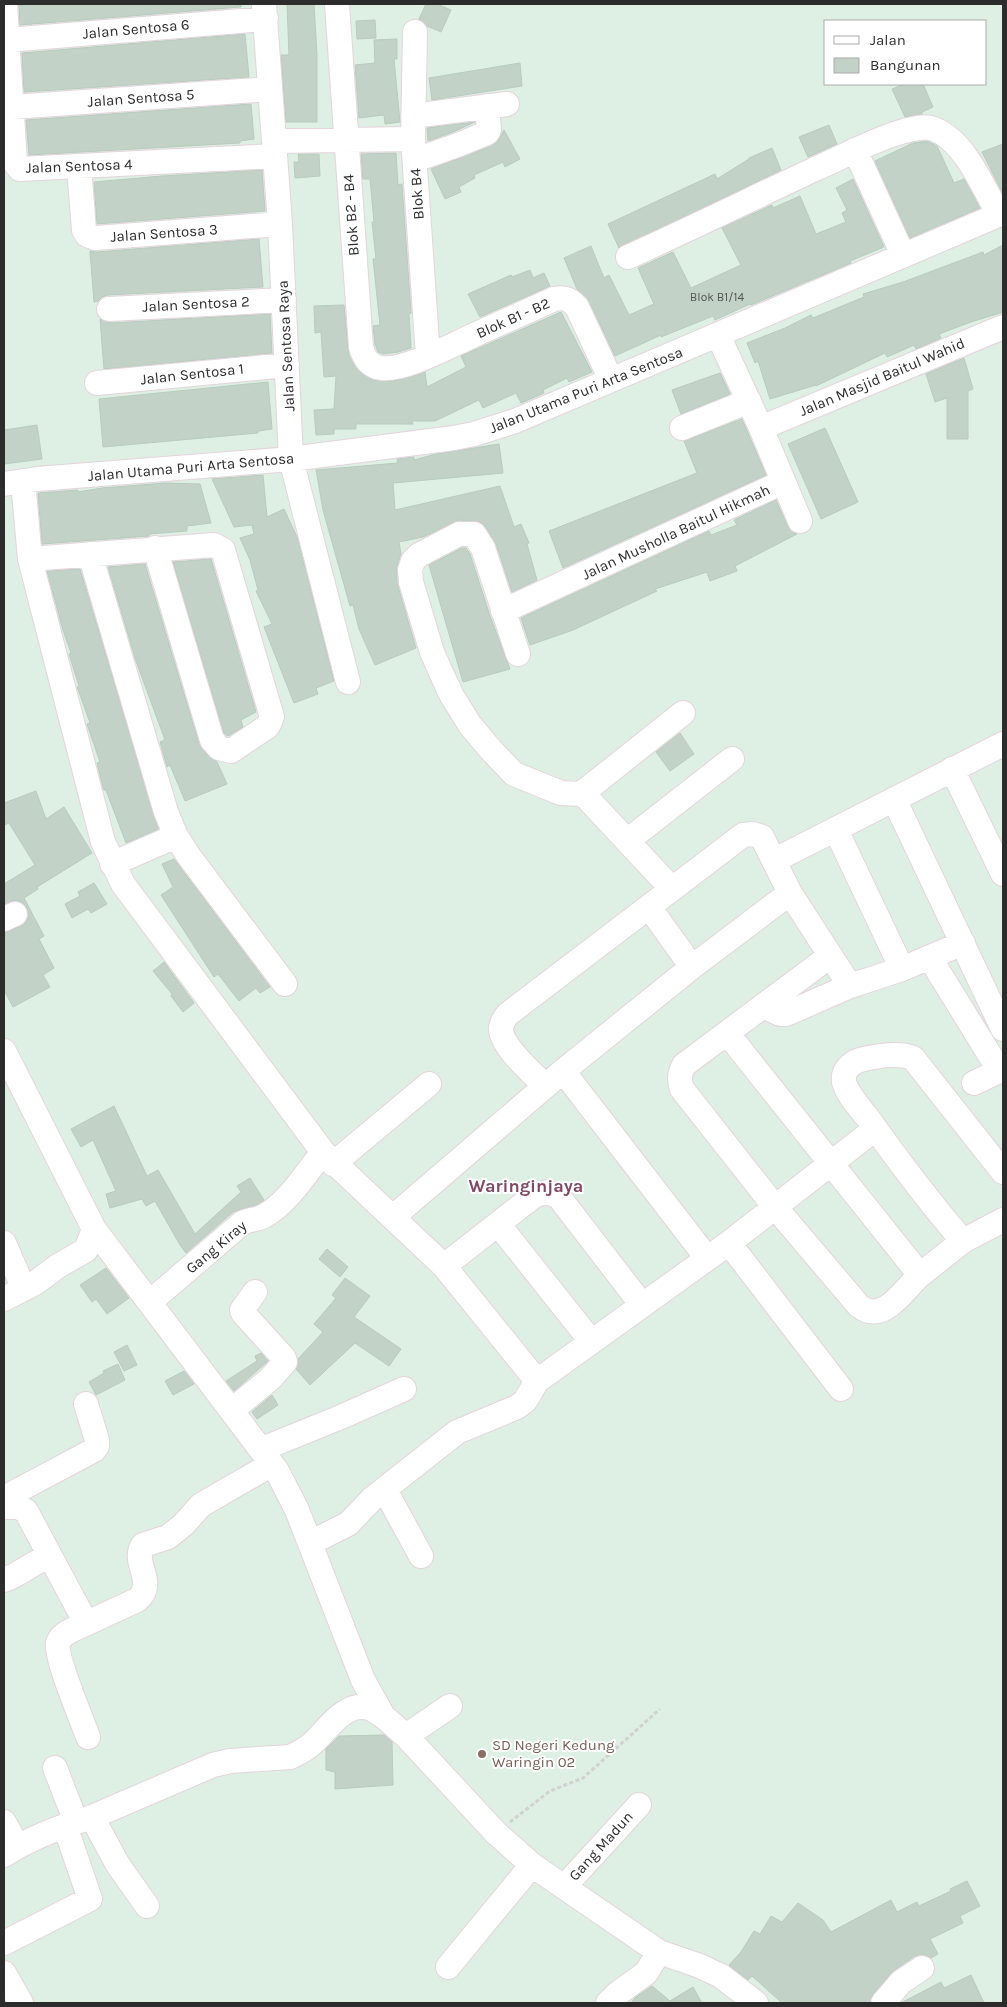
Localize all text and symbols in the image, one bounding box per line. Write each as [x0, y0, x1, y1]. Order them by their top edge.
street label: Jalan Sentosa 6 [82, 15, 190, 43]
legend [824, 20, 987, 85]
text: Jalan [870, 31, 906, 49]
text: Bangunan [870, 56, 941, 74]
street label: Jalan Sentosa 5 [87, 85, 195, 111]
street label: Jalan Sentosa 4 [25, 155, 133, 177]
street label: Blok B4 [406, 167, 428, 220]
street label: Blok B2 - B4 [339, 173, 363, 256]
street label: Jalan Sentosa 3 [110, 220, 218, 246]
street label: Jalan Sentosa Raya [274, 280, 298, 412]
house number: Blok B1/14 [690, 290, 744, 304]
street label: Jalan Sentosa 2 [142, 292, 250, 316]
street label: Blok B1 - B2 [474, 294, 552, 342]
street label: Jalan Masjid Baitul Wahid [797, 334, 967, 420]
street label: Jalan Utama Puri Arta Sentosa [487, 343, 685, 437]
street label: Jalan Sentosa 1 [139, 360, 245, 388]
street label: Jalan Utama Puri Arta Sentosa [87, 449, 295, 485]
street label: Jalan Musholla Baitul Hikmah [579, 480, 773, 584]
district label: Waringinjaya [469, 1175, 583, 1197]
street label: Gang Kiray [182, 1217, 250, 1277]
place label: SD Negeri Kedung Waringin 02 [492, 1736, 615, 1771]
marker: SD Negeri Kedung Waringin 02 [476, 1748, 488, 1760]
street label: Gang Madun [565, 1808, 637, 1884]

